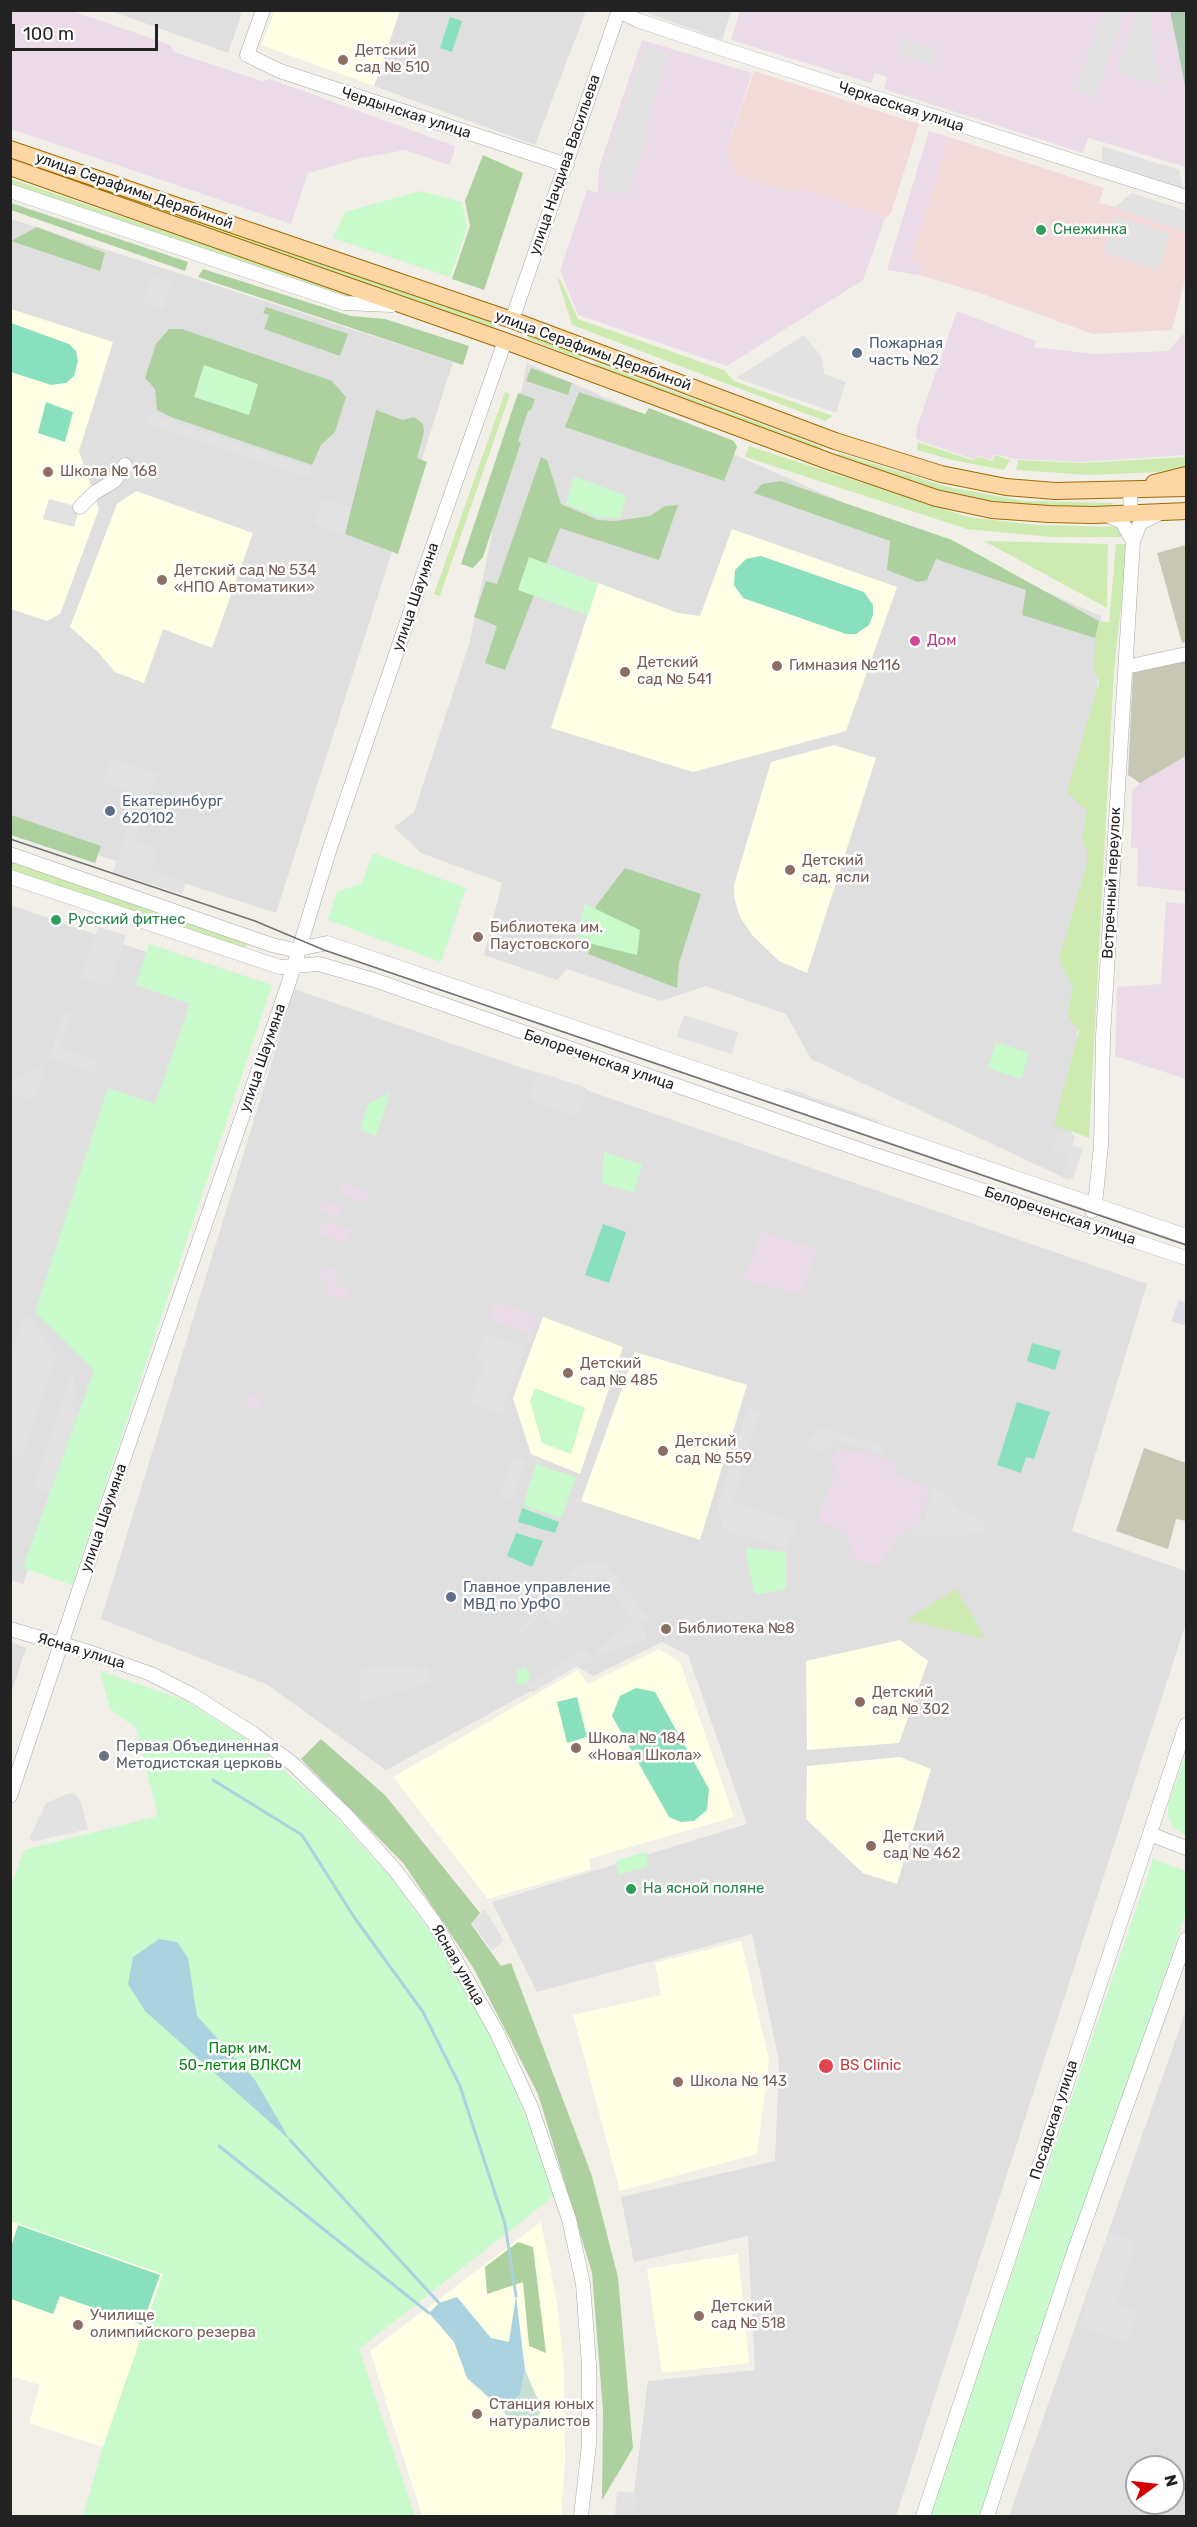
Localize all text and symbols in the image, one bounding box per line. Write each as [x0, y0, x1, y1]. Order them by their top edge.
scale bar [15, 12, 160, 50]
text: 100 m [23, 23, 74, 45]
place label: Детский сад № 510 [355, 42, 430, 77]
marker: Детский сад № 510 [336, 53, 350, 67]
street label: улица Начдива Васильева [526, 72, 604, 258]
street label: Черкасская улица [836, 78, 966, 136]
street label: Чердынская улица [339, 84, 473, 142]
street label: улица Серафимы Дерябиной [33, 149, 235, 233]
place label: Снежинка [1053, 221, 1127, 239]
marker: Снежинка [1034, 223, 1048, 237]
street label: улица Серафимы Дерябиной [492, 307, 694, 395]
place label: Пожарная часть №2 [869, 335, 943, 370]
marker: Пожарная часть №2 [850, 346, 864, 360]
place label: Школа № 168 [60, 463, 157, 481]
marker: Школа № 168 [41, 465, 55, 479]
street label: улица Шаумяна [389, 540, 443, 654]
place label: Детский сад № 534 «НПО Автоматики» [174, 562, 316, 597]
marker: Детский сад № 534 «НПО Автоматики» [155, 573, 169, 587]
place label: Дом [927, 632, 956, 650]
marker: Дом [908, 634, 922, 648]
place label: Детский сад № 541 [637, 654, 712, 689]
place label: Гимназия №116 [789, 657, 900, 675]
marker: Гимназия №116 [770, 659, 784, 673]
marker: Детский сад № 541 [618, 665, 632, 679]
place label: Екатеринбург 620102 [122, 793, 223, 828]
marker: Екатеринбург 620102 [103, 804, 117, 818]
street label: Встречный переулок [1099, 807, 1125, 959]
place label: Детский сад, ясли [802, 852, 869, 887]
marker: Детский сад, ясли [783, 863, 797, 877]
place label: Русский фитнес [68, 911, 186, 929]
marker: Русский фитнес [49, 913, 63, 927]
place label: Библиотека им. Паустовского [490, 919, 603, 954]
marker: Библиотека им. Паустовского [471, 930, 485, 944]
street label: улица Шаумяна [236, 1001, 290, 1115]
street label: Белореченская улица [521, 1026, 677, 1094]
street label: Белореченская улица [982, 1183, 1138, 1249]
place label: Детский сад № 485 [580, 1355, 658, 1390]
marker: Детский сад № 485 [561, 1366, 575, 1380]
place label: Детский сад № 559 [675, 1433, 752, 1468]
marker: Детский сад № 559 [656, 1444, 670, 1458]
street label: улица Шаумяна [77, 1461, 131, 1575]
place label: Главное управление МВД по УрФО [463, 1579, 611, 1614]
marker: Главное управление МВД по УрФО [444, 1590, 458, 1604]
place label: Библиотека №8 [678, 1620, 795, 1638]
marker: Библиотека №8 [659, 1622, 673, 1636]
street label: Ясная улица [35, 1629, 127, 1673]
place label: Детский сад № 302 [872, 1684, 950, 1719]
marker: Детский сад № 302 [853, 1695, 867, 1709]
place label: Школа № 184 «Новая Школа» [588, 1730, 702, 1765]
place label: Первая Объединенная Методистская церковь [116, 1738, 282, 1773]
marker: Школа № 184 «Новая Школа» [569, 1741, 583, 1755]
marker: Первая Объединенная Методистская церковь [97, 1749, 111, 1763]
place label: Детский сад № 462 [883, 1828, 960, 1863]
marker: Детский сад № 462 [864, 1839, 878, 1853]
place label: На ясной поляне [643, 1880, 764, 1898]
marker: На ясной поляне [624, 1882, 638, 1896]
street label: Ясная улица [428, 1921, 488, 2009]
park label: Парк им. 50-летия ВЛКСМ [179, 2040, 301, 2075]
marker: BS Clinic [817, 2057, 835, 2075]
place label: BS Clinic [840, 2057, 901, 2075]
street label: Посадская улица [1026, 2058, 1082, 2182]
place label: Школа № 143 [690, 2073, 787, 2091]
marker: Школа № 143 [671, 2075, 685, 2089]
place label: Детский сад № 518 [711, 2298, 786, 2333]
place label: Училище олимпийского резерва [90, 2307, 256, 2342]
marker: Детский сад № 518 [692, 2309, 706, 2323]
marker: Училище олимпийского резерва [71, 2318, 85, 2332]
place label: Станция юных натуралистов [489, 2396, 594, 2431]
marker: Станция юных натуралистов [470, 2407, 484, 2421]
north arrow [1125, 2455, 1185, 2515]
text: N [1160, 2473, 1182, 2489]

